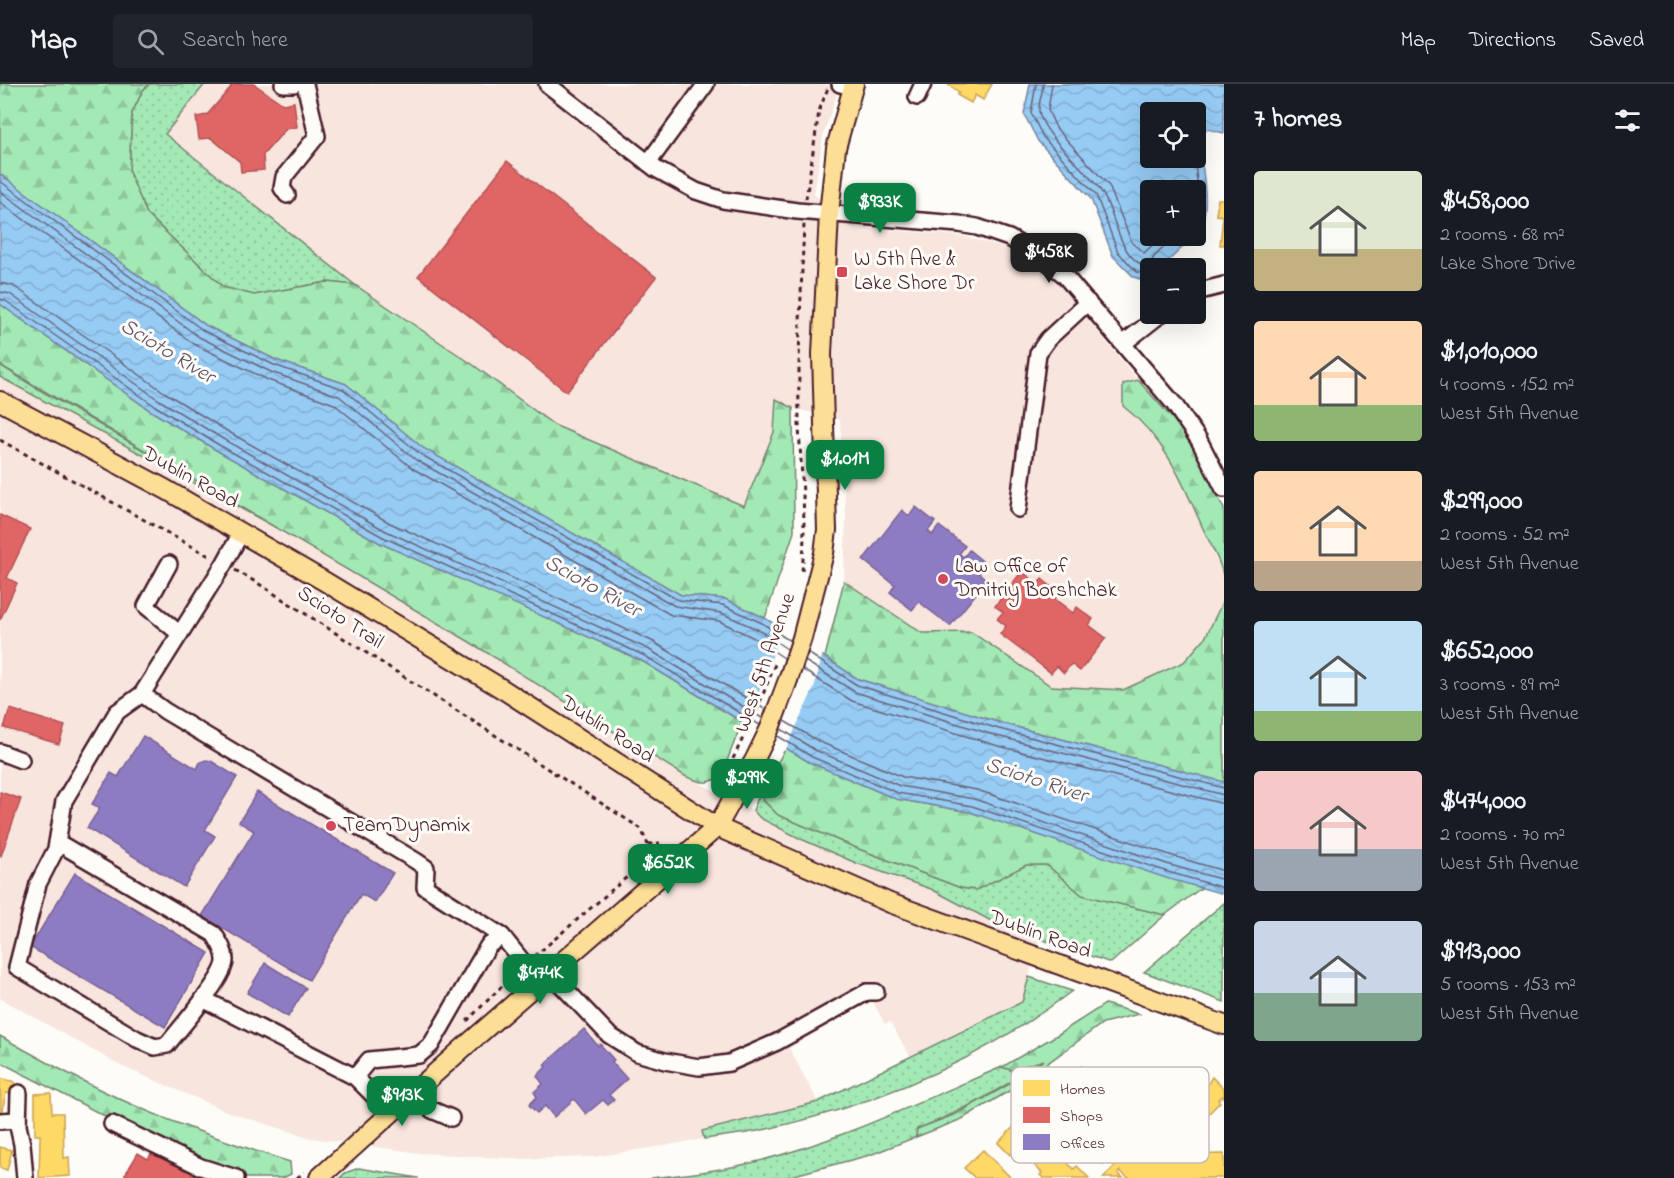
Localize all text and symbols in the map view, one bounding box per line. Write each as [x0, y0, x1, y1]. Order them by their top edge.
search box [113, 14, 533, 68]
text: Map [30, 21, 77, 62]
icon: search [134, 25, 167, 58]
text: Search here [182, 25, 288, 57]
text: Map [1400, 26, 1436, 56]
text: Directions [1469, 26, 1556, 56]
text: Saved [1589, 26, 1644, 56]
text: 7 homes [1254, 101, 1342, 139]
map controls [1140, 102, 1206, 324]
button: locate [1140, 102, 1206, 168]
icon: filters [1611, 104, 1644, 137]
button: + [1140, 180, 1206, 246]
pin: $933K [838, 183, 922, 234]
text: $458,000 [1440, 183, 1529, 221]
text: $933K [858, 188, 902, 217]
icon: home [1302, 195, 1374, 267]
text: 2 rooms · 68 m² [1440, 221, 1565, 250]
pin: $458K [1007, 233, 1091, 284]
text: $458K [1025, 238, 1073, 267]
place label: W 5th Ave & Lake Shore Dr [854, 245, 975, 299]
text: Lake Shore Drive [1440, 250, 1576, 279]
button: − [1140, 258, 1206, 324]
marker: W 5th Ave & Lake Shore Dr [835, 265, 849, 279]
water label: Scioto River [114, 311, 223, 395]
text: $1,010,000 [1440, 333, 1537, 371]
icon: home [1302, 345, 1374, 417]
text: 4 rooms · 152 m² [1440, 371, 1574, 400]
text: West 5th Avenue [1440, 400, 1579, 429]
street label: Dublin Road [135, 439, 244, 517]
pin: $1.01M [796, 440, 894, 491]
text: $1.01M [820, 445, 870, 474]
text: $299,000 [1440, 483, 1522, 521]
icon: home [1302, 495, 1374, 567]
text: 2 rooms · 52 m² [1440, 521, 1570, 550]
water label: Scioto River [538, 547, 649, 628]
text: West 5th Avenue [1440, 550, 1579, 579]
place label: Law Office of Dmitriy Borshchak [954, 552, 1118, 608]
marker: Law Office of Dmitriy Borshchak [936, 572, 950, 586]
street label: Scioto Trail [291, 579, 389, 657]
street label: West 5th Avenue [728, 589, 804, 737]
text: $652,000 [1440, 633, 1533, 671]
icon: home [1302, 645, 1374, 717]
text: 3 rooms · 89 m² [1440, 671, 1560, 700]
street label: Dublin Road [553, 688, 660, 772]
text: West 5th Avenue [1440, 700, 1579, 729]
water label: Scioto River [981, 749, 1094, 814]
pin: $299K [705, 759, 789, 810]
text: $299K [725, 764, 769, 793]
text: $474,000 [1440, 783, 1526, 821]
icon: home [1302, 795, 1374, 867]
place label: TeamDynamix [343, 811, 470, 843]
marker: TeamDynamix [324, 819, 338, 833]
text: 2 rooms · 70 m² [1440, 821, 1565, 850]
pin: $652K [626, 844, 710, 895]
text: $652K [642, 849, 694, 878]
text: West 5th Avenue [1440, 850, 1579, 879]
street label: Dublin Road [984, 902, 1095, 967]
text: $913,000 [1440, 933, 1521, 971]
icon: home [1302, 945, 1374, 1017]
pin: $474K [498, 954, 582, 1005]
text: $474K [517, 959, 563, 988]
text: 5 rooms · 153 m² [1440, 971, 1576, 1000]
text: West 5th Avenue [1440, 1000, 1579, 1029]
legend [1011, 1067, 1209, 1163]
pin: $913K [360, 1076, 444, 1127]
text: Homes [1060, 1078, 1105, 1102]
text: $913K [381, 1081, 423, 1110]
text: Shops [1060, 1105, 1103, 1129]
text: Offices [1060, 1132, 1105, 1156]

